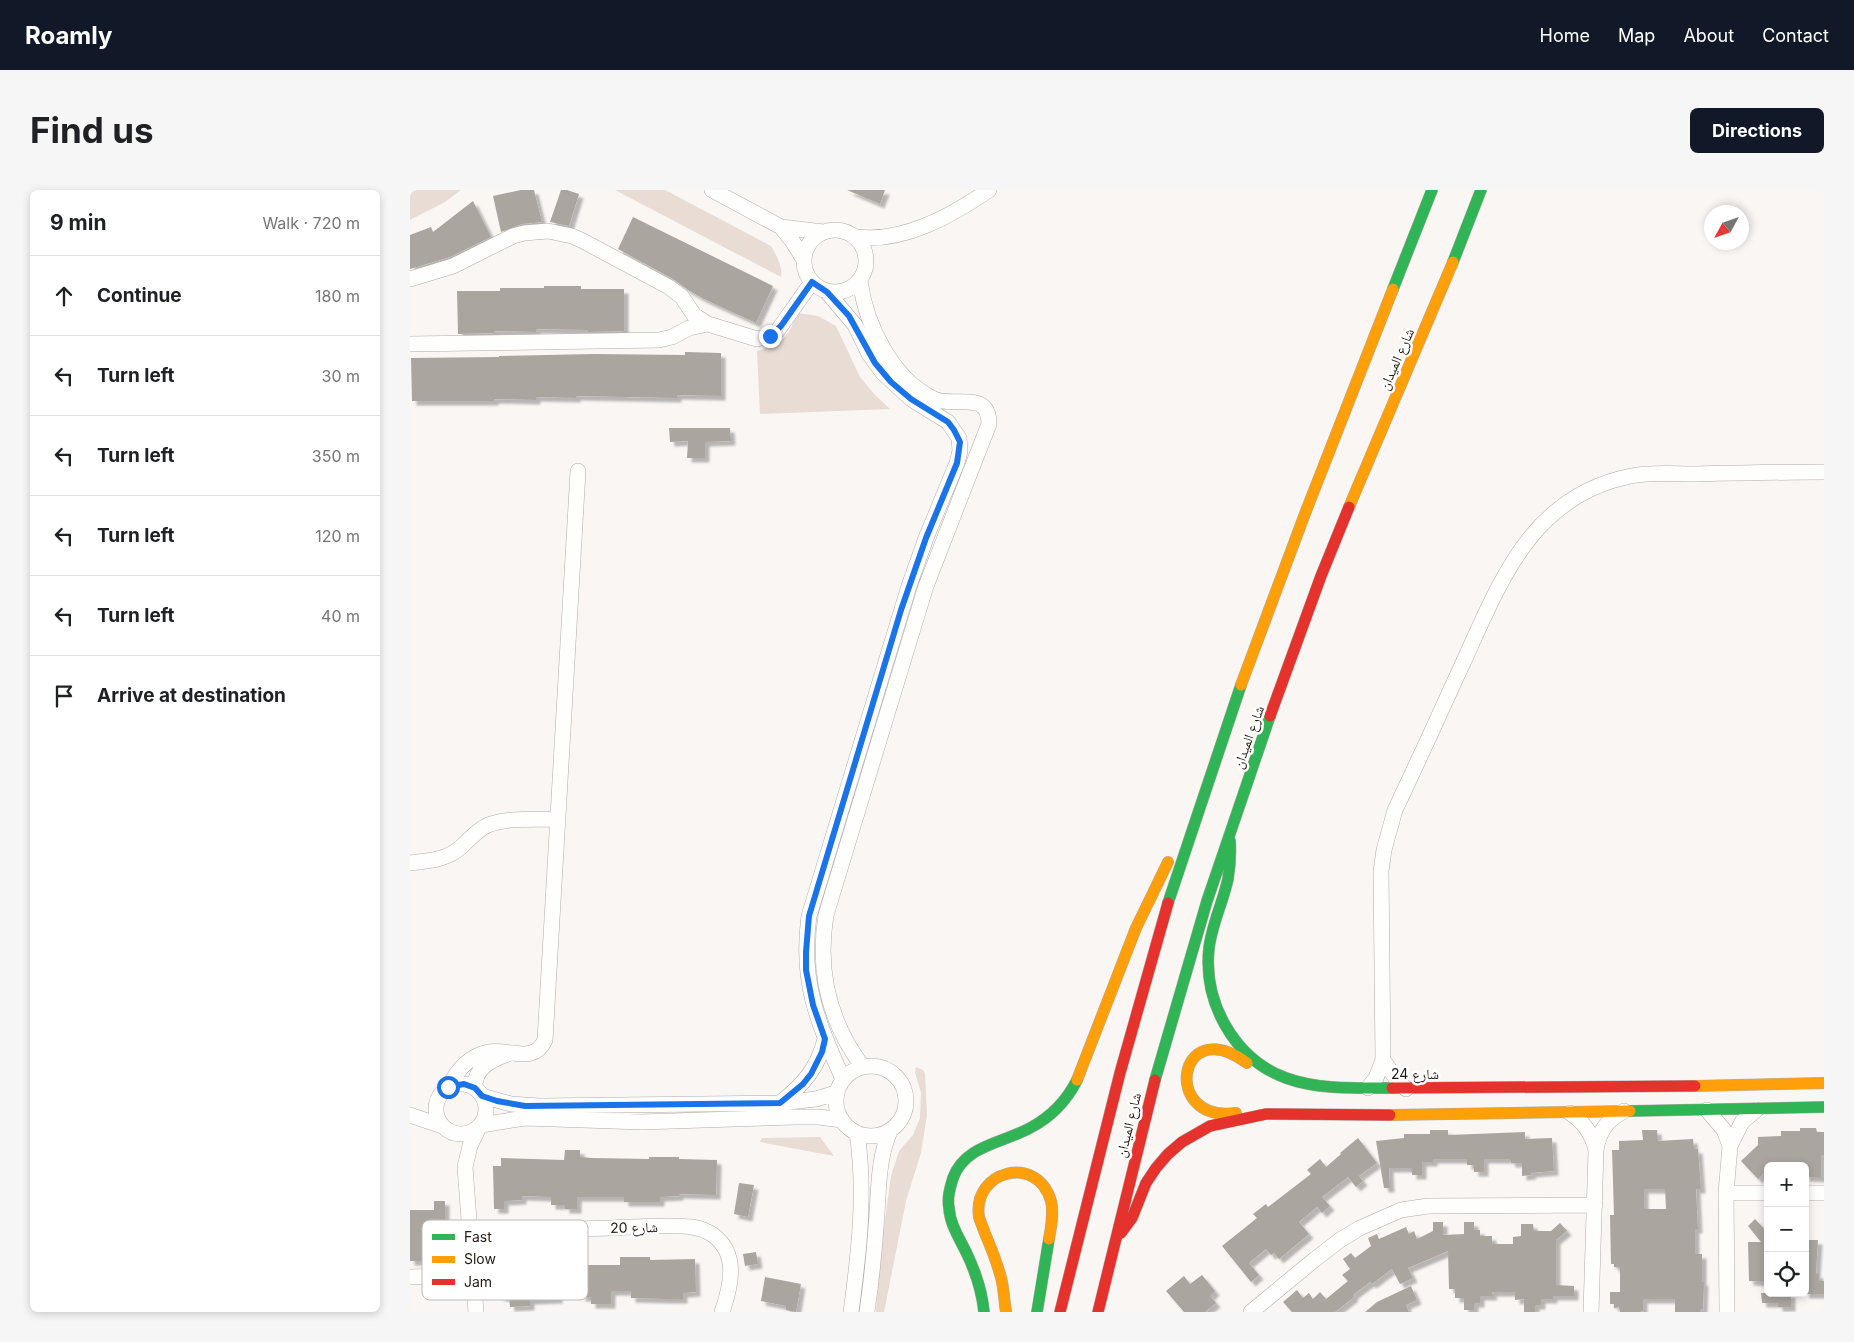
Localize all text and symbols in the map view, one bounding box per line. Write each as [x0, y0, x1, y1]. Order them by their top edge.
text: Roamly [25, 21, 112, 50]
text: Home [1540, 25, 1590, 46]
text: Map [1618, 25, 1655, 46]
text: About [1683, 25, 1734, 46]
text: Contact [1762, 25, 1829, 46]
button: Directions [1690, 108, 1824, 153]
text: Find us [30, 109, 154, 151]
north arrow [1704, 205, 1749, 250]
text: 9 min [50, 210, 107, 235]
text: Walk · 720 m [262, 213, 360, 233]
icon: ahead [50, 282, 78, 310]
text: Continue [97, 284, 182, 307]
text: 180 m [315, 286, 360, 306]
route end [759, 325, 782, 348]
street label: شارع الميدان [1375, 325, 1419, 393]
icon: left [50, 362, 78, 390]
text: Turn left [97, 364, 175, 387]
text: 30 m [322, 366, 360, 386]
icon: left [50, 442, 78, 470]
text: Turn left [97, 444, 175, 467]
text: 350 m [312, 446, 360, 466]
icon: left [50, 522, 78, 550]
text: Turn left [97, 524, 175, 547]
text: 120 m [315, 526, 360, 546]
icon: left [50, 602, 78, 630]
text: Turn left [97, 604, 175, 627]
text: 40 m [321, 606, 360, 626]
icon: arrive [50, 682, 78, 710]
text: Arrive at destination [97, 684, 286, 707]
street label: شارع الميدان [1229, 703, 1269, 772]
street label: شارع 24 [1391, 1065, 1439, 1084]
route start [437, 1076, 460, 1099]
street label: شارع الميدان [1112, 1091, 1146, 1159]
map controls [1764, 1162, 1809, 1297]
button: + [1764, 1162, 1809, 1207]
button: − [1764, 1207, 1809, 1252]
street label: شارع 20 [610, 1218, 658, 1238]
legend [422, 1220, 588, 1300]
text: Fast [464, 1228, 492, 1245]
text: Slow [464, 1250, 496, 1267]
button: locate [1764, 1252, 1809, 1297]
text: Jam [464, 1273, 492, 1290]

